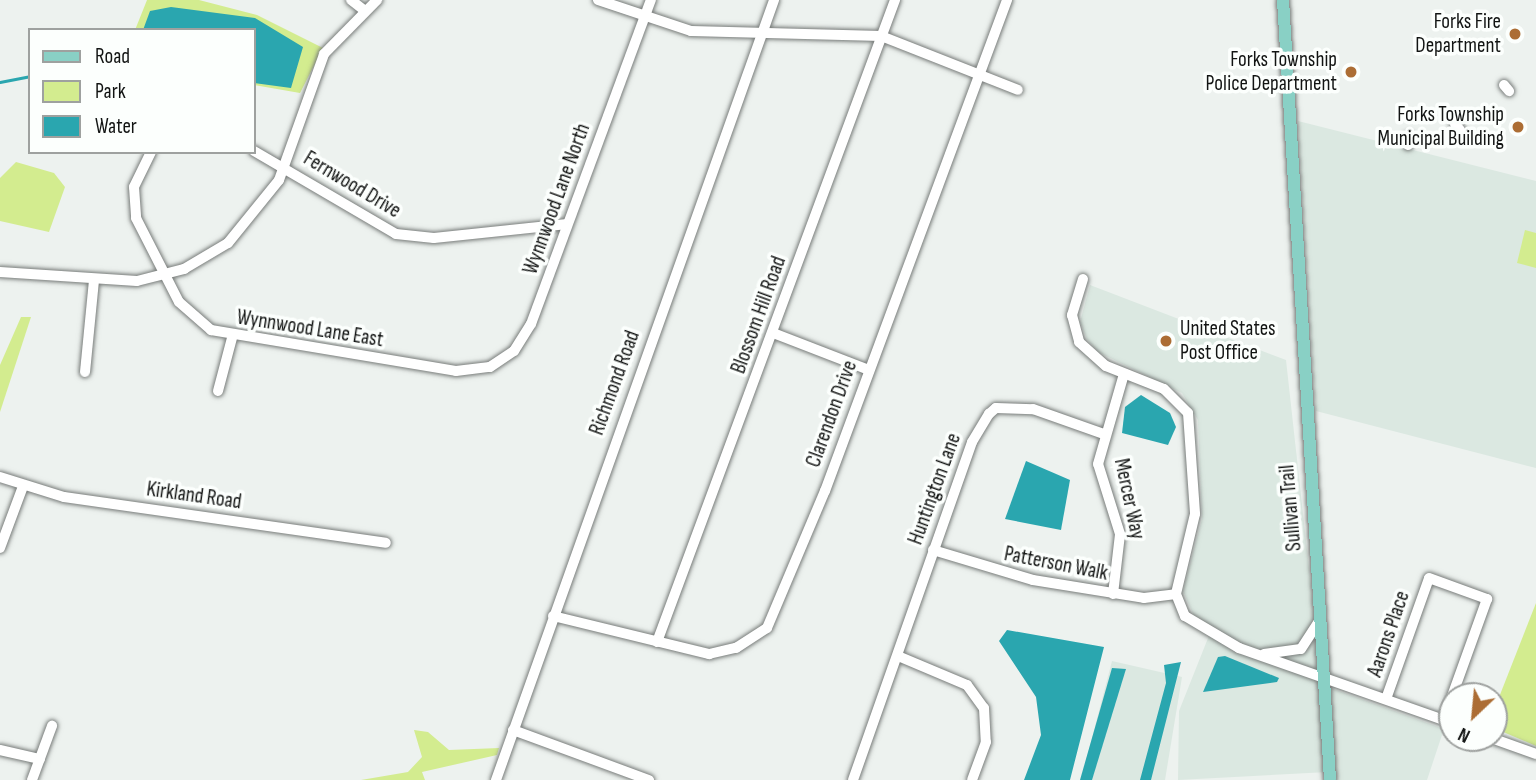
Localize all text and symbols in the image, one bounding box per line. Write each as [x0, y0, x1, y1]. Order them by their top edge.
place label: Forks Fire Department [1415, 9, 1501, 59]
marker: Forks Fire Department [1507, 26, 1523, 42]
legend [28, 28, 256, 154]
text: Road [95, 44, 130, 69]
place label: Forks Township Police Department [1205, 47, 1337, 97]
marker: Forks Township Police Department [1343, 64, 1359, 80]
text: Park [95, 79, 126, 104]
place label: Forks Township Municipal Building [1378, 102, 1504, 152]
text: Water [95, 114, 137, 139]
marker: Forks Township Municipal Building [1510, 119, 1526, 135]
street label: Wynnwood Lane North [518, 120, 596, 278]
street label: Fernwood Drive [299, 146, 405, 224]
street label: Blossom Hill Road [726, 253, 792, 377]
street label: Wynnwood Lane East [235, 305, 385, 353]
place label: United States Post Office [1180, 316, 1276, 366]
street label: Richmond Road [584, 327, 646, 439]
marker: United States Post Office [1158, 333, 1174, 349]
street label: Clarendon Drive [801, 357, 863, 471]
street label: Huntington Lane [903, 430, 967, 548]
street label: Mercer Way [1108, 456, 1150, 542]
street label: Sullivan Trail [1275, 464, 1307, 552]
street label: Kirkland Road [145, 477, 243, 515]
street label: Patterson Walk [1002, 542, 1110, 586]
street label: Aarons Place [1363, 588, 1415, 680]
north arrow [1438, 682, 1508, 752]
text: N [1455, 722, 1474, 747]

